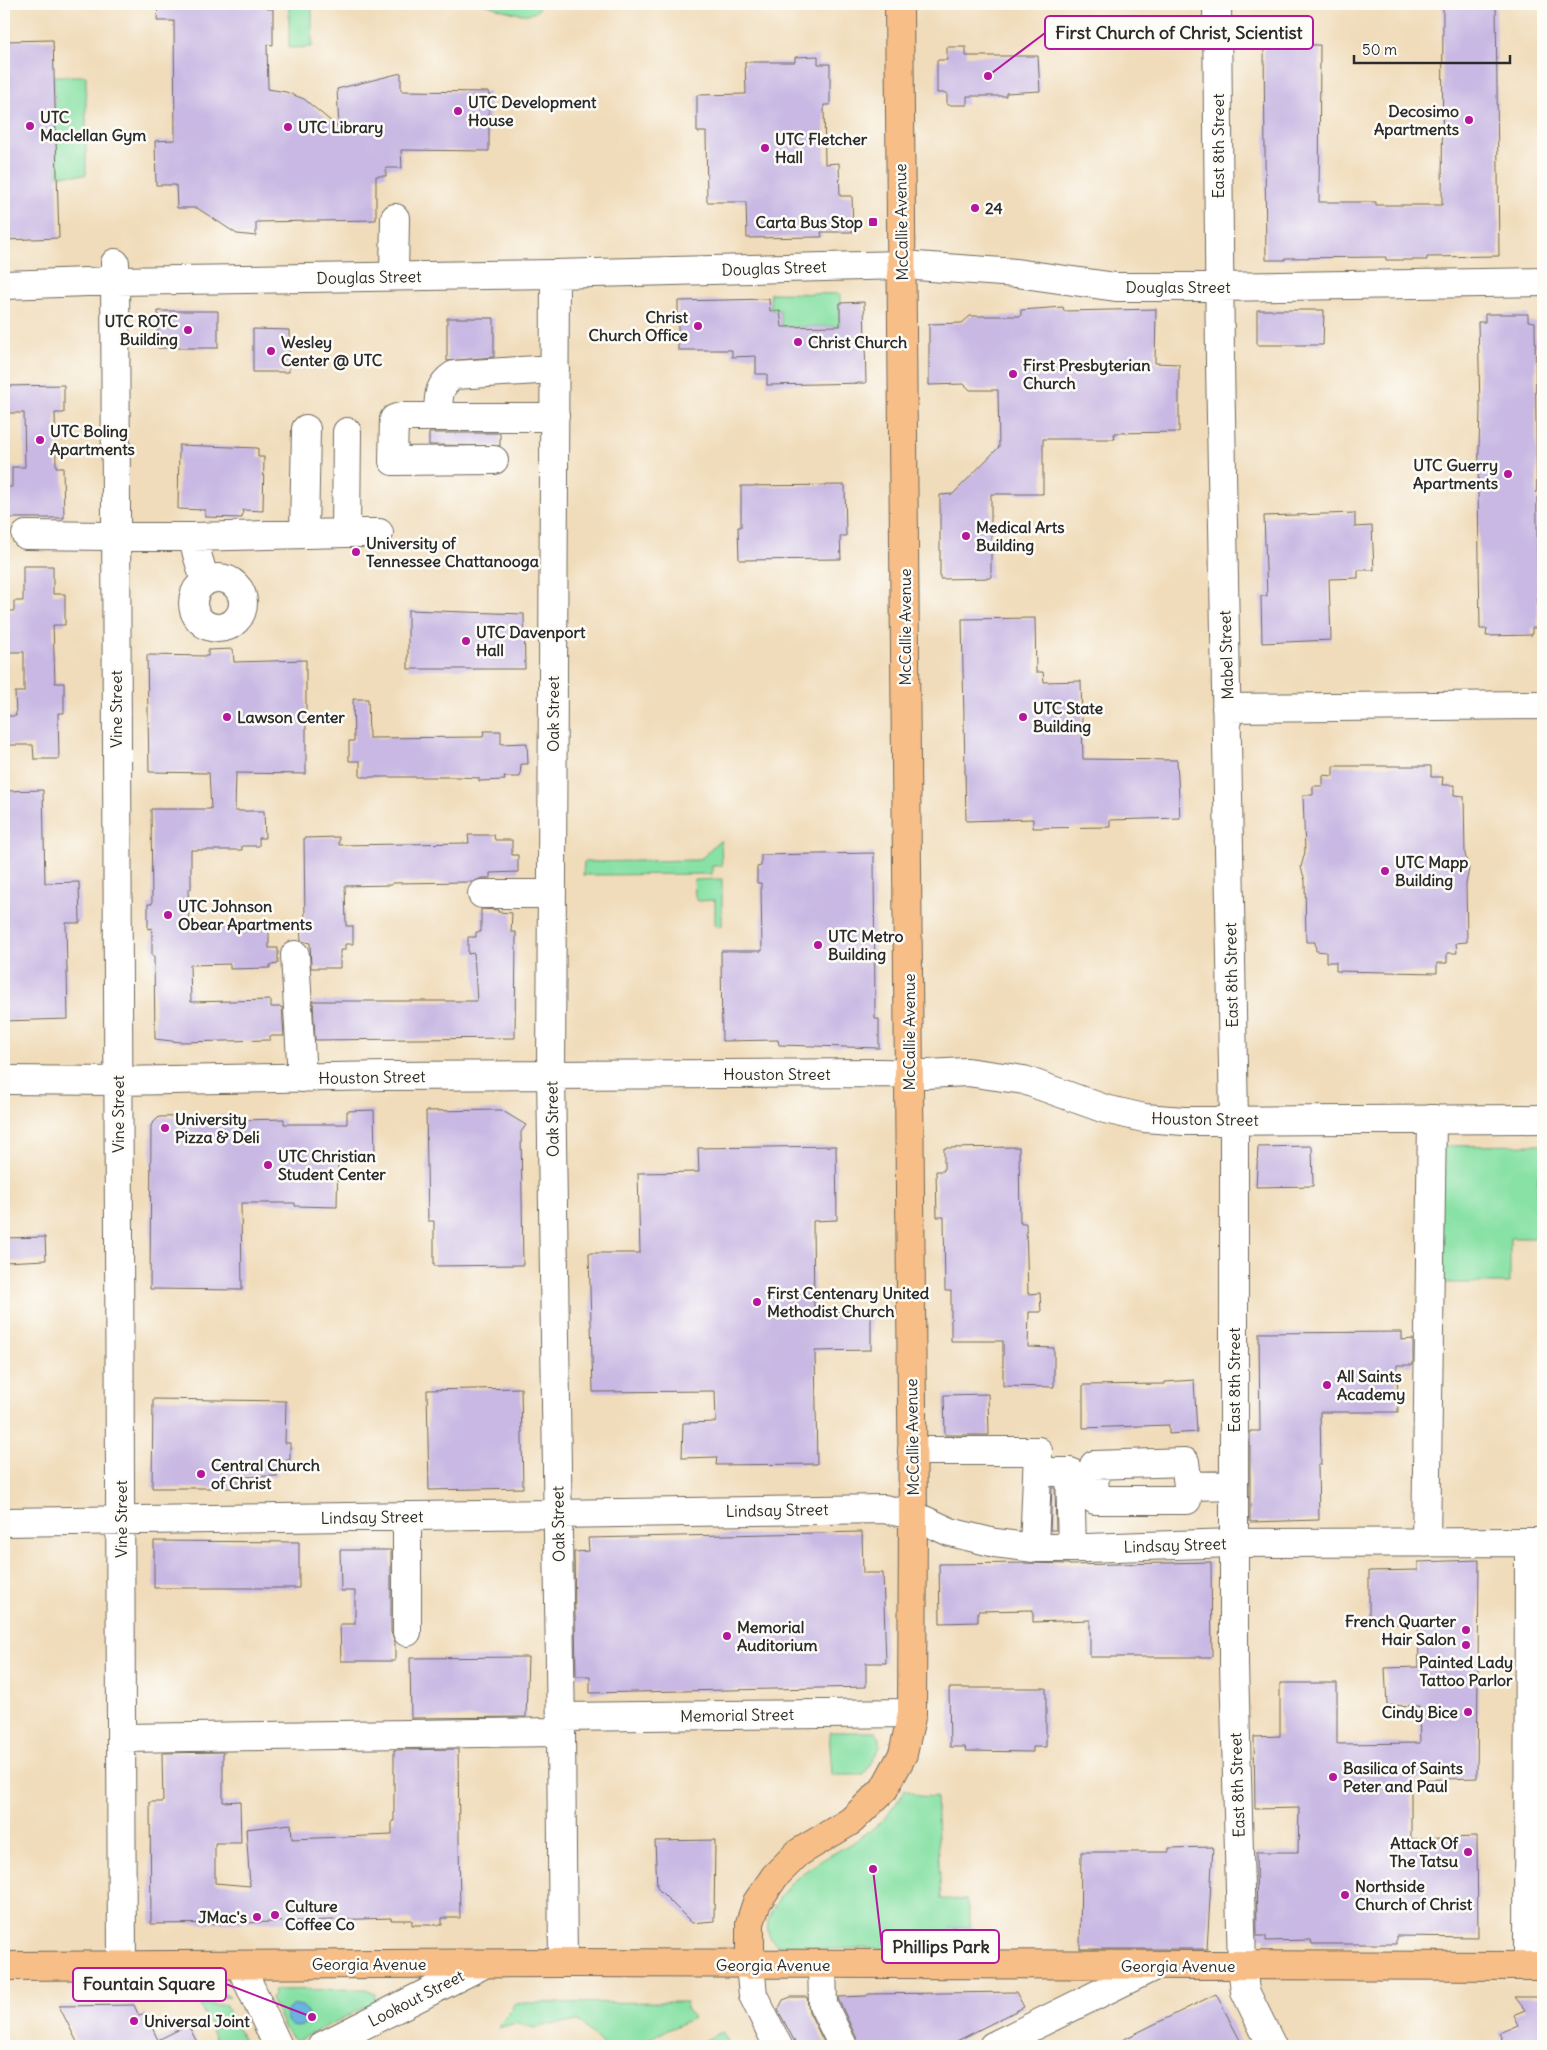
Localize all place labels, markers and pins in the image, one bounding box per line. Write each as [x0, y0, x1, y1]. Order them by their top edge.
callout: First Church of Christ, Scientist [1045, 16, 1313, 49]
place label: UTC Development House [468, 92, 597, 130]
place label: Decosimo Apartments [1374, 101, 1459, 140]
marker: UTC Development House [452, 105, 464, 117]
place label: UTC Maclellan Gym [40, 107, 146, 146]
marker: Decosimo Apartments [1463, 114, 1475, 126]
place label: UTC Library [298, 117, 383, 138]
marker: UTC Maclellan Gym [24, 120, 36, 132]
marker: UTC Library [282, 121, 294, 133]
place label: UTC Fletcher Hall [775, 129, 868, 167]
marker: UTC Fletcher Hall [759, 142, 771, 154]
place label: 24 [985, 198, 1003, 218]
marker: 24 [969, 202, 981, 214]
place label: Carta Bus Stop [756, 212, 863, 233]
marker: Carta Bus Stop [867, 216, 879, 228]
place label: Christ Church Office [588, 307, 689, 345]
place label: UTC ROTC Building [104, 311, 178, 350]
marker: Christ Church Office [692, 320, 704, 332]
marker: UTC ROTC Building [182, 324, 194, 336]
place label: Wesley Center @ UTC [281, 332, 383, 371]
place label: Christ Church [808, 332, 907, 352]
marker: Christ Church [792, 336, 804, 348]
marker: Wesley Center @ UTC [265, 345, 277, 357]
place label: First Presbyterian Church [1023, 355, 1151, 393]
marker: First Presbyterian Church [1007, 368, 1019, 380]
place label: UTC Boling Apartments [50, 421, 135, 460]
marker: UTC Boling Apartments [34, 434, 46, 446]
place label: UTC Guerry Apartments [1413, 455, 1498, 494]
marker: UTC Guerry Apartments [1502, 468, 1514, 480]
place label: Medical Arts Building [976, 517, 1065, 556]
marker: Medical Arts Building [960, 530, 972, 542]
place label: University of Tennessee Chattanooga [366, 533, 539, 572]
marker: University of Tennessee Chattanooga [350, 546, 362, 558]
place label: UTC Davenport Hall [476, 622, 586, 660]
marker: UTC Davenport Hall [460, 635, 472, 647]
place label: UTC State Building [1033, 698, 1104, 737]
place label: Lawson Center [237, 707, 345, 727]
marker: Lawson Center [221, 711, 233, 723]
marker: UTC State Building [1017, 711, 1029, 723]
place label: UTC Mapp Building [1395, 852, 1468, 891]
marker: UTC Mapp Building [1379, 865, 1391, 877]
place label: UTC Johnson Obear Apartments [178, 896, 312, 935]
marker: UTC Johnson Obear Apartments [162, 909, 174, 921]
place label: UTC Metro Building [828, 926, 903, 965]
marker: UTC Metro Building [812, 939, 824, 951]
place label: University Pizza & Deli [175, 1109, 260, 1147]
marker: University Pizza & Deli [159, 1122, 171, 1134]
place label: UTC Christian Student Center [278, 1146, 386, 1184]
marker: UTC Christian Student Center [262, 1159, 274, 1171]
place label: First Centenary United Methodist Church [767, 1283, 930, 1321]
marker: First Centenary United Methodist Church [751, 1296, 763, 1308]
place label: All Saints Academy [1337, 1366, 1405, 1405]
marker: All Saints Academy [1321, 1379, 1333, 1391]
place label: Central Church of Christ [211, 1455, 320, 1493]
marker: Central Church of Christ [195, 1468, 207, 1480]
place label: French Quarter Hair Salon [1345, 1611, 1456, 1649]
place label: Memorial Auditorium [737, 1617, 817, 1655]
marker: French Quarter Hair Salon [1460, 1624, 1472, 1636]
marker: Memorial Auditorium [721, 1630, 733, 1642]
marker: Painted Lady Tattoo Parlor [1460, 1639, 1472, 1651]
place label: Painted Lady Tattoo Parlor [1419, 1652, 1513, 1690]
place label: Cindy Bice [1382, 1702, 1458, 1723]
marker: Cindy Bice [1462, 1706, 1474, 1718]
place label: Basilica of Saints Peter and Paul [1343, 1758, 1463, 1796]
marker: Basilica of Saints Peter and Paul [1327, 1771, 1339, 1783]
place label: Attack Of The Tatsu [1389, 1833, 1459, 1871]
marker: Attack Of The Tatsu [1462, 1846, 1474, 1858]
place label: Northside Church of Christ [1355, 1876, 1473, 1914]
marker: Northside Church of Christ [1339, 1889, 1351, 1901]
place label: Culture Coffee Co [285, 1896, 355, 1934]
place label: JMac's [198, 1907, 247, 1927]
marker: Culture Coffee Co [269, 1909, 281, 1921]
marker: JMac's [251, 1911, 263, 1923]
callout: Phillips Park [882, 1930, 999, 1963]
callout: Fountain Square [73, 1968, 226, 2001]
place label: Universal Joint [144, 2011, 250, 2031]
marker: Universal Joint [128, 2015, 140, 2027]

